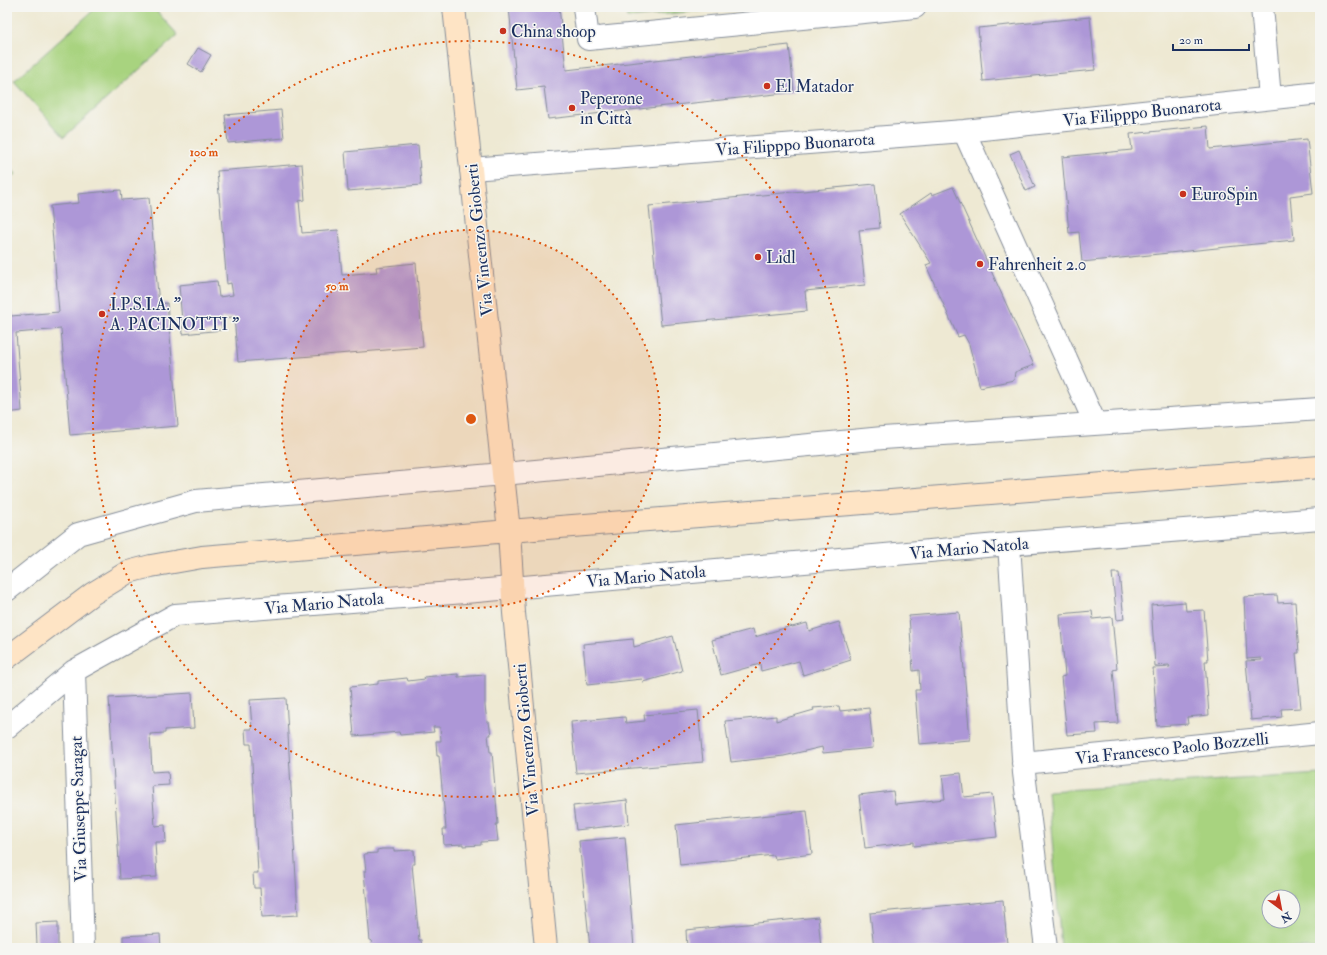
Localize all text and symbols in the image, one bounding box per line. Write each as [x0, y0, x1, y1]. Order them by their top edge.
place label: China shoop [511, 21, 596, 43]
marker: China shoop [498, 26, 508, 36]
scale bar [1173, 26, 1249, 52]
text: 20 m [1179, 33, 1204, 48]
place label: El Matador [775, 76, 855, 97]
marker: El Matador [762, 81, 772, 91]
place label: Peperone in Città [580, 88, 643, 129]
street label: Via Filipppo Buonarota [1062, 94, 1223, 132]
marker: Peperone in Città [567, 103, 577, 113]
street label: Via Filipppo Buonarota [715, 128, 876, 162]
text: 100 m [190, 145, 219, 160]
street label: Via Vincenzo Gioberti [461, 162, 498, 317]
place label: EuroSpin [1191, 184, 1258, 206]
marker: EuroSpin [1178, 189, 1188, 199]
place label: Lidl [766, 247, 796, 268]
marker: Lidl [753, 252, 763, 262]
place label: Fahrenheit 2.0 [988, 254, 1086, 275]
marker: Fahrenheit 2.0 [975, 259, 985, 269]
text: 50 m [325, 279, 349, 294]
place label: I.P.S.I.A. " A. PACINOTTI " [109, 294, 240, 335]
marker: I.P.S.I.A. " A. PACINOTTI " [97, 309, 107, 319]
centre of rings [464, 412, 478, 426]
street label: Via Mario Natola [909, 533, 1031, 564]
street label: Via Mario Natola [586, 561, 708, 592]
street label: Via Mario Natola [264, 588, 386, 619]
street label: Via Vincenzo Gioberti [509, 662, 544, 817]
street label: Via Francesco Paolo Bozzelli [1074, 728, 1270, 769]
street label: Via Giuseppe Saragat [65, 735, 93, 882]
north arrow [1261, 889, 1301, 929]
text: N [1277, 908, 1295, 926]

